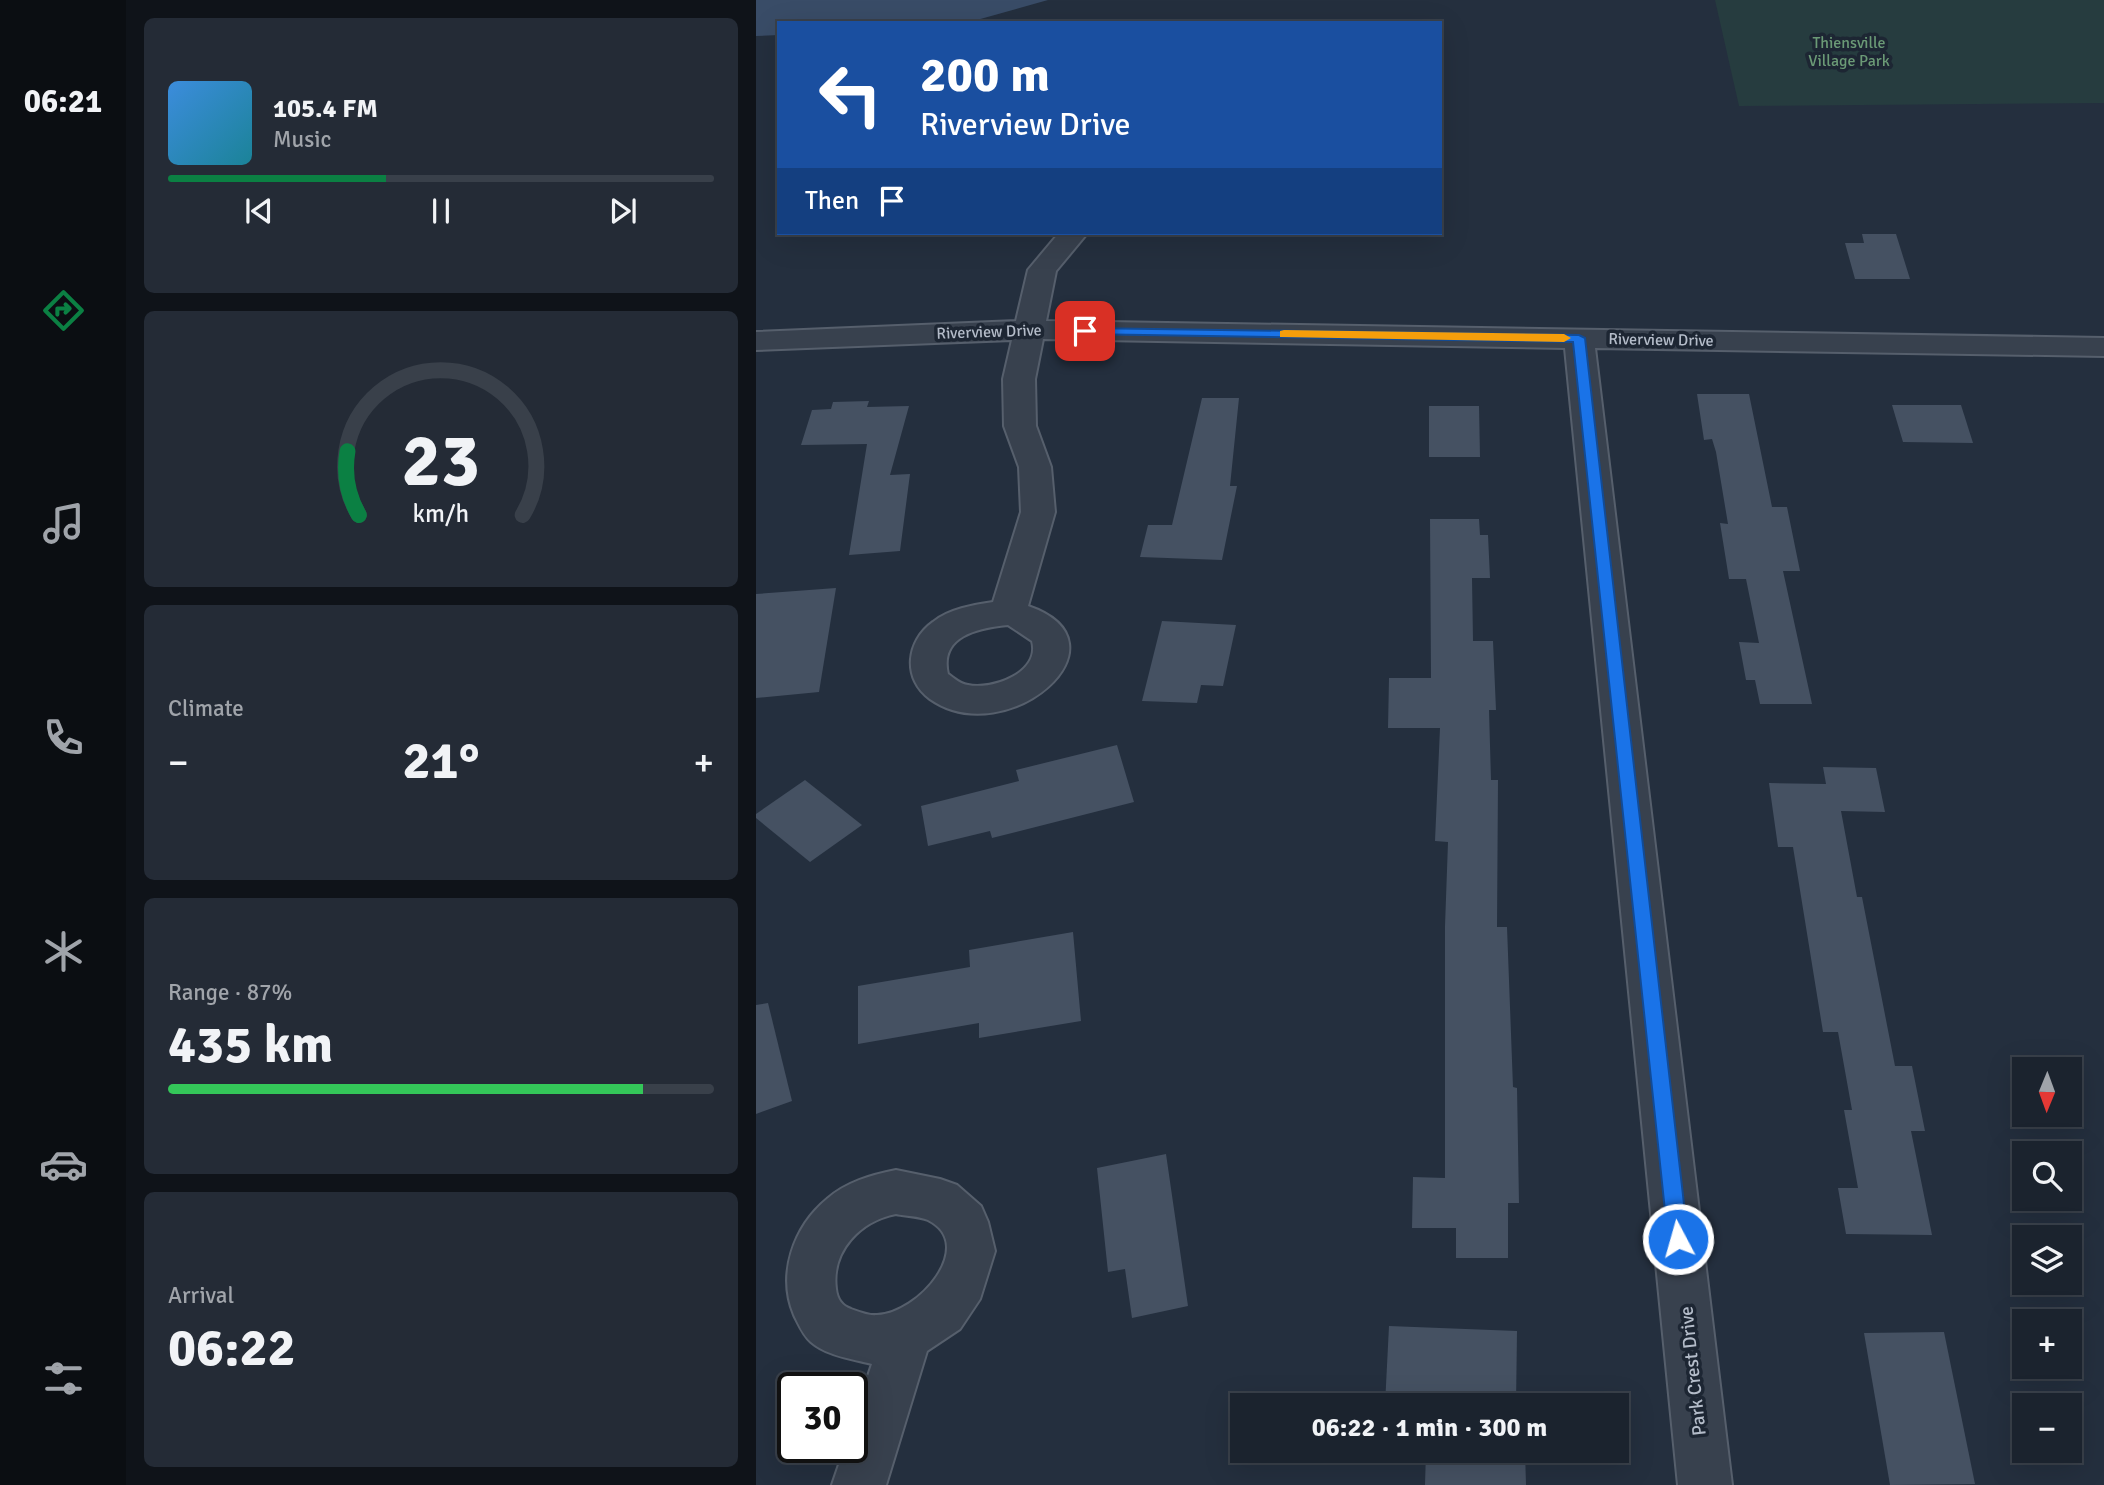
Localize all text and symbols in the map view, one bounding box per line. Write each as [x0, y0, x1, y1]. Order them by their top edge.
park label: Thiensville Village Park [1808, 33, 1890, 71]
text: 200 m [920, 45, 1050, 105]
icon: left [805, 49, 896, 140]
text: 06:21 [24, 82, 102, 121]
text: 105.4 FM [273, 93, 378, 125]
text: Riverview Drive [920, 105, 1131, 144]
text: Music [273, 125, 331, 154]
icon: arrive [873, 182, 911, 220]
text: Then [805, 185, 859, 217]
icon: previous [240, 192, 278, 230]
icon: pause [422, 192, 460, 230]
icon: next [604, 192, 642, 230]
icon: directions [39, 286, 88, 335]
pin [1055, 301, 1115, 361]
icon: arrive [1066, 312, 1104, 350]
street label: Riverview Drive [936, 320, 1042, 344]
street label: Riverview Drive [1608, 329, 1714, 351]
text: 23 [402, 418, 480, 507]
text: km/h [413, 498, 469, 529]
icon: music [39, 499, 88, 548]
text: Climate [168, 694, 244, 723]
icon: phone [39, 713, 88, 762]
text: 21° [403, 729, 479, 793]
text: − [168, 739, 189, 786]
text: + [693, 739, 714, 786]
icon: climate [39, 927, 88, 976]
text: Range · 87% [168, 978, 292, 1007]
text: 435 km [168, 1013, 333, 1077]
north arrow [2012, 1057, 2082, 1127]
map controls [2012, 1057, 2082, 1463]
icon: car [39, 1140, 88, 1189]
button: search [2012, 1141, 2082, 1211]
position arrow [1641, 1202, 1715, 1276]
button: layers [2012, 1225, 2082, 1295]
text: Arrival [168, 1281, 234, 1310]
street label: Park Crest Drive [1674, 1305, 1712, 1437]
button: + [2012, 1309, 2082, 1379]
text: 06:22 [168, 1316, 296, 1380]
icon: filters [39, 1354, 88, 1403]
speed limit sign: 30 [777, 1372, 868, 1463]
button: − [2012, 1393, 2082, 1463]
text: 06:22 · 1 min · 300 m [1312, 1412, 1547, 1444]

